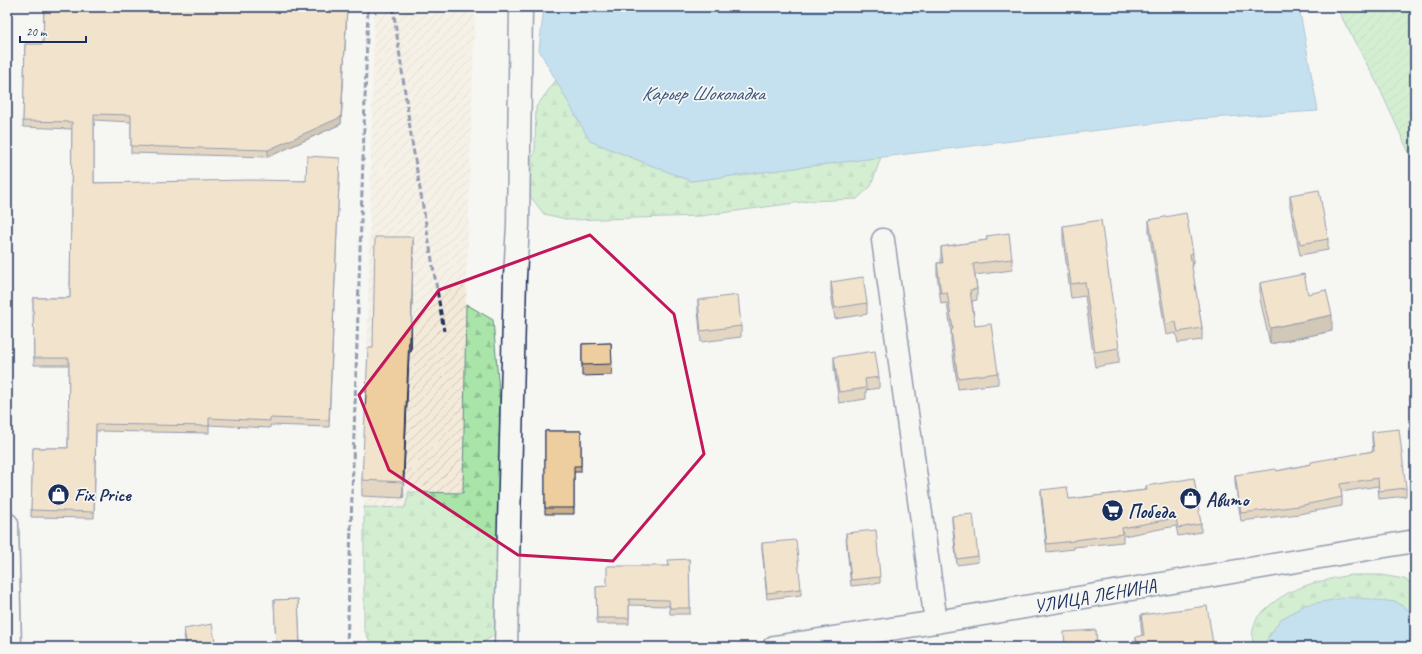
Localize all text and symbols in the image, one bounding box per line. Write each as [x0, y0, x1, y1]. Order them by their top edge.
scale bar [20, 18, 86, 44]
text: 20 m [26, 24, 48, 40]
water label: Карьер Шоколадка [641, 81, 767, 106]
shop icon: Fix Price [46, 481, 72, 507]
place label: Fix Price [74, 483, 132, 507]
shop icon: Авито [1178, 486, 1204, 512]
place label: Авито [1206, 488, 1251, 512]
supermarket icon: Победа [1100, 498, 1126, 524]
place label: Победа [1128, 500, 1177, 524]
street label: УЛИЦА ЛЕНИНА [1032, 573, 1159, 619]

